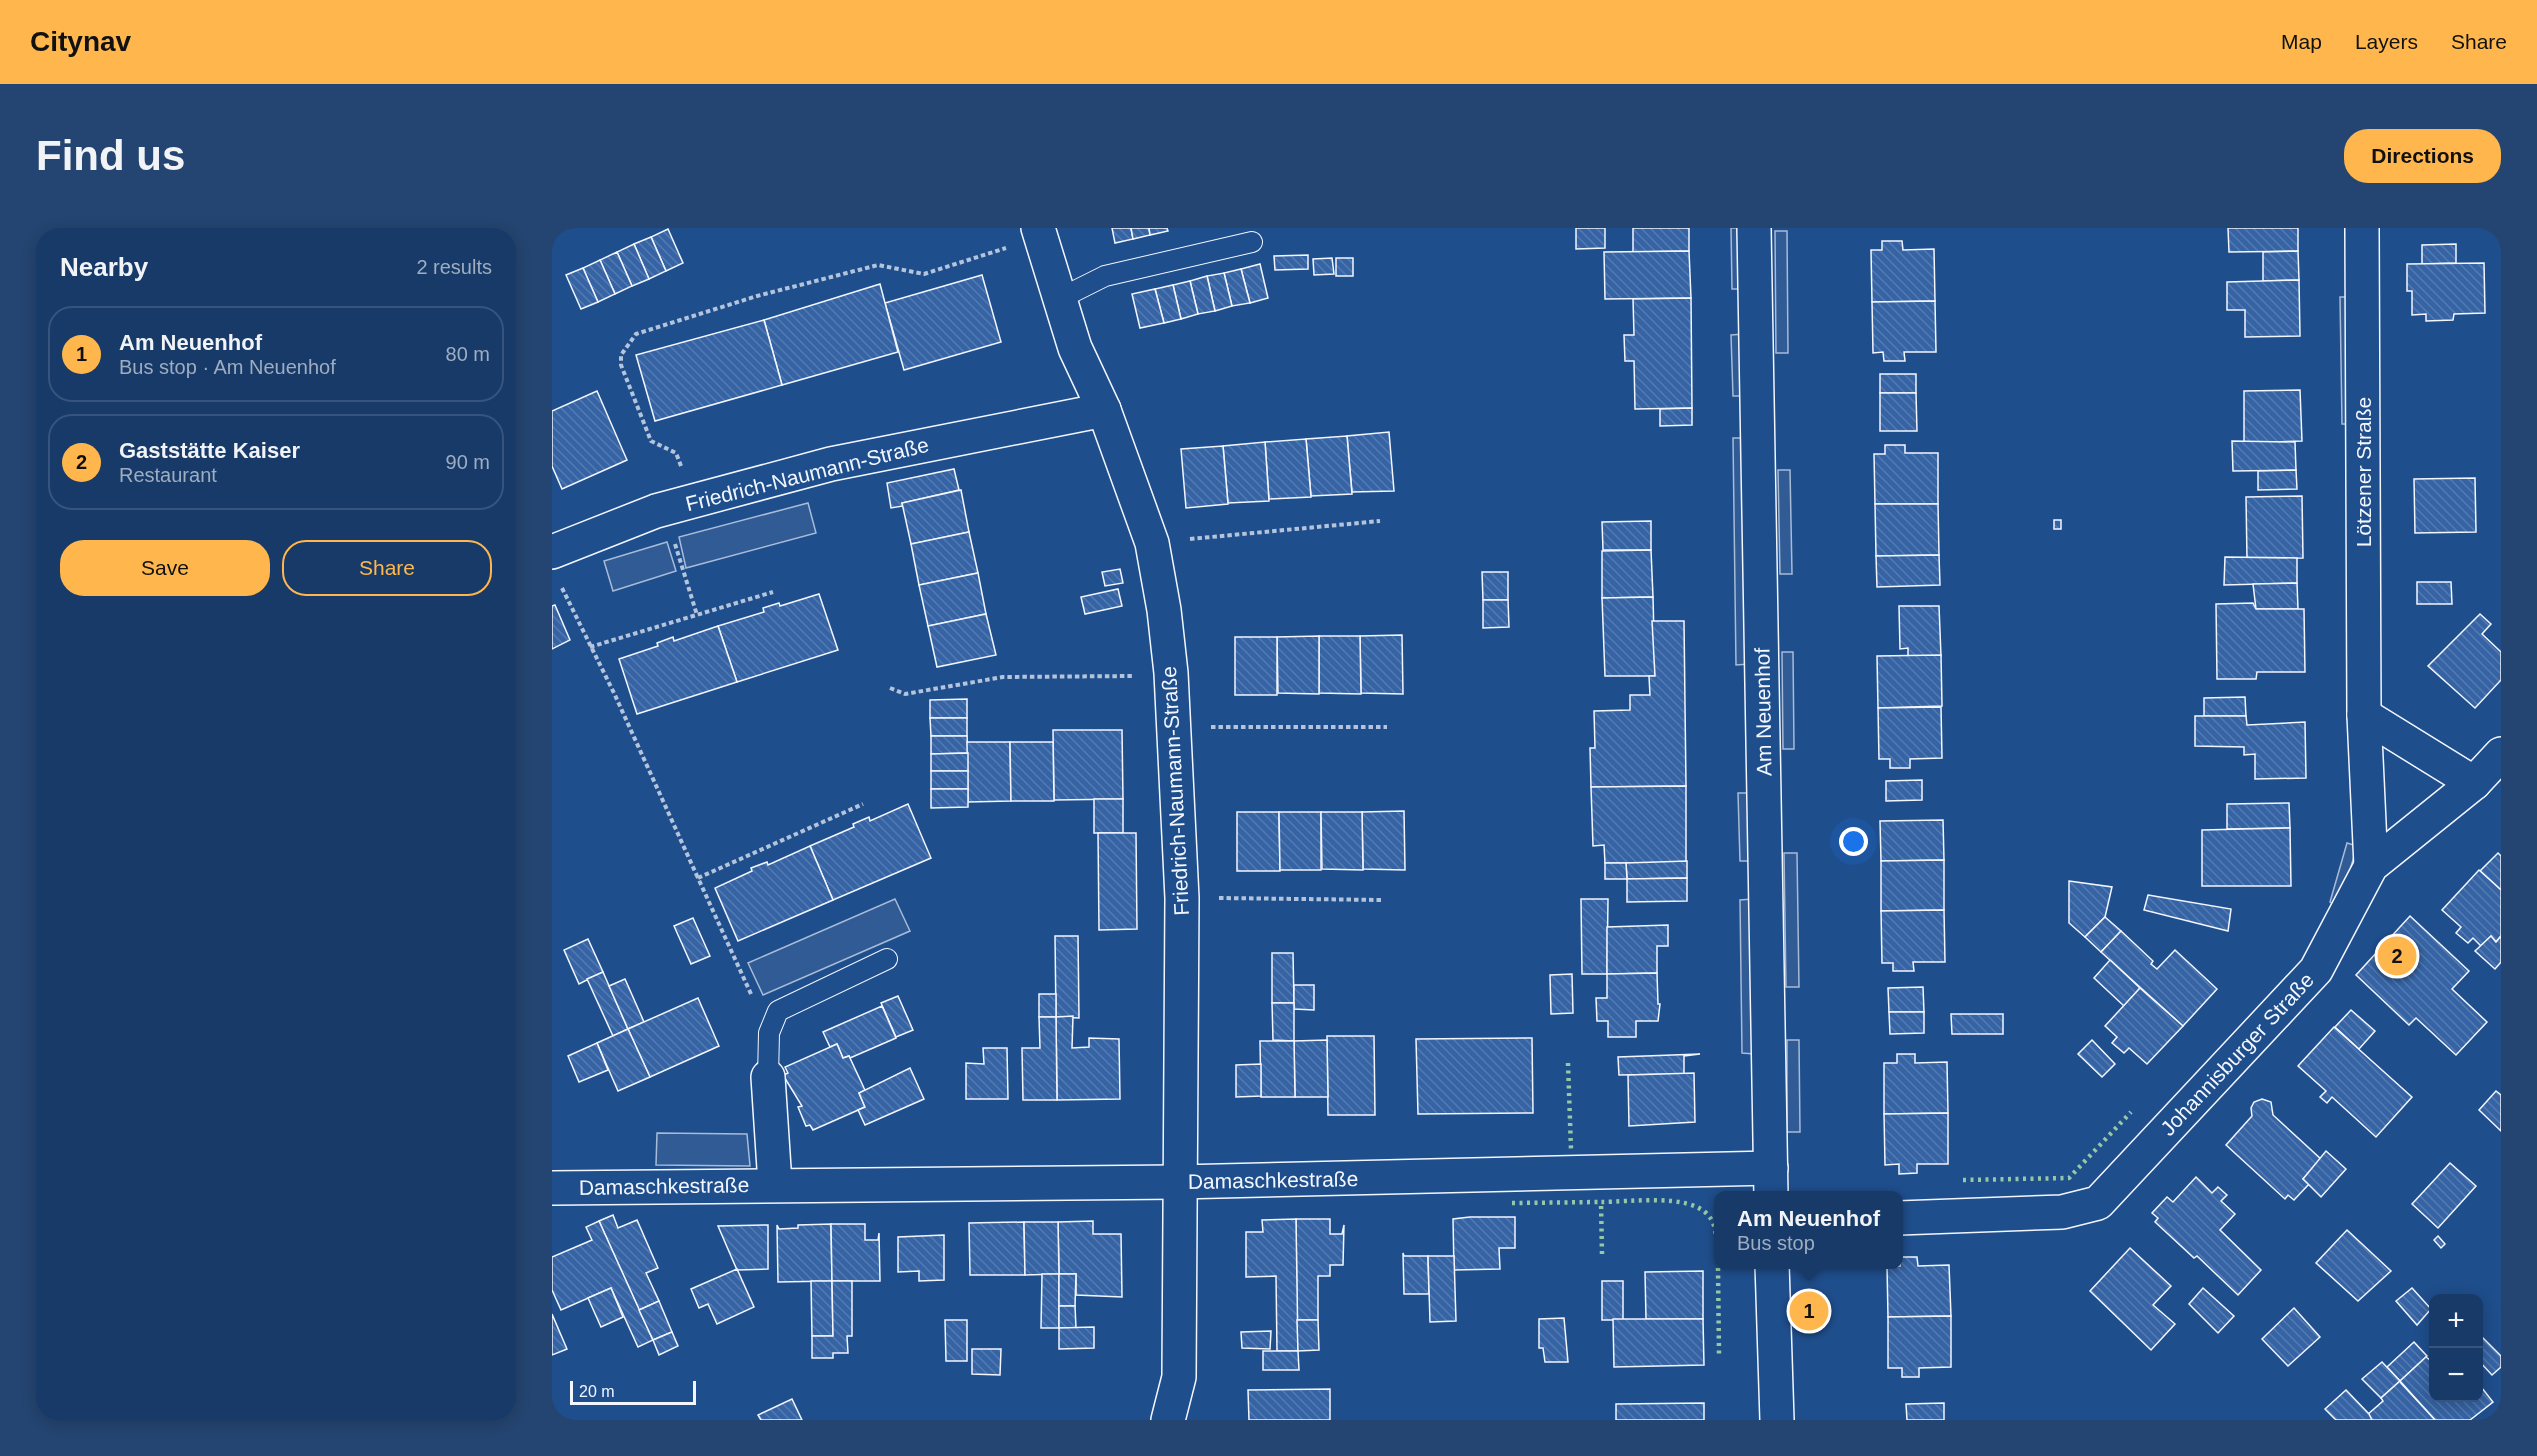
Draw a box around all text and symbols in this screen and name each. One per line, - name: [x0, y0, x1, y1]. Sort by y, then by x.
- text: Citynav: [30, 26, 131, 57]
- text: Map: [2281, 30, 2322, 53]
- text: Layers: [2355, 30, 2418, 53]
- text: Share: [2451, 30, 2507, 53]
- button: Directions: [2344, 129, 2501, 183]
- text: Find us: [36, 132, 185, 179]
- text: Nearby: [60, 252, 148, 282]
- text: 2 results: [416, 256, 492, 278]
- text: Am Neuenhof: [119, 330, 262, 355]
- text: 1: [76, 343, 87, 365]
- text: 80 m: [446, 343, 490, 365]
- text: Bus stop · Am Neuenhof: [119, 356, 336, 378]
- street label: Lötzener Straße: [2352, 397, 2375, 547]
- street label: Friedrich-Naumann-Straße: [683, 433, 931, 515]
- text: Gaststätte Kaiser: [119, 438, 300, 463]
- text: 2: [76, 451, 87, 473]
- text: 90 m: [446, 451, 490, 473]
- text: Restaurant: [119, 464, 217, 486]
- button: Save: [60, 540, 270, 596]
- button: Share: [282, 540, 492, 596]
- street label: Am Neuenhof: [1750, 647, 1776, 776]
- street label: Friedrich-Naumann-Straße: [1157, 666, 1193, 916]
- your location: [1839, 827, 1868, 856]
- pin: 2: [2378, 934, 2416, 978]
- street label: Johannisburger Straße: [2156, 968, 2318, 1140]
- street label: Damaschkestraße: [1188, 1167, 1358, 1193]
- street label: Damaschkestraße: [579, 1173, 749, 1199]
- popup: [1714, 1191, 1903, 1269]
- text: Am Neuenhof: [1737, 1206, 1880, 1231]
- text: Bus stop: [1737, 1232, 1815, 1254]
- pin: 1: [1790, 1288, 1828, 1334]
- map controls: [2429, 1294, 2483, 1402]
- button: +: [2429, 1294, 2483, 1348]
- button: −: [2429, 1348, 2483, 1402]
- scale bar: [570, 1378, 696, 1406]
- text: 20 m: [579, 1383, 615, 1400]

